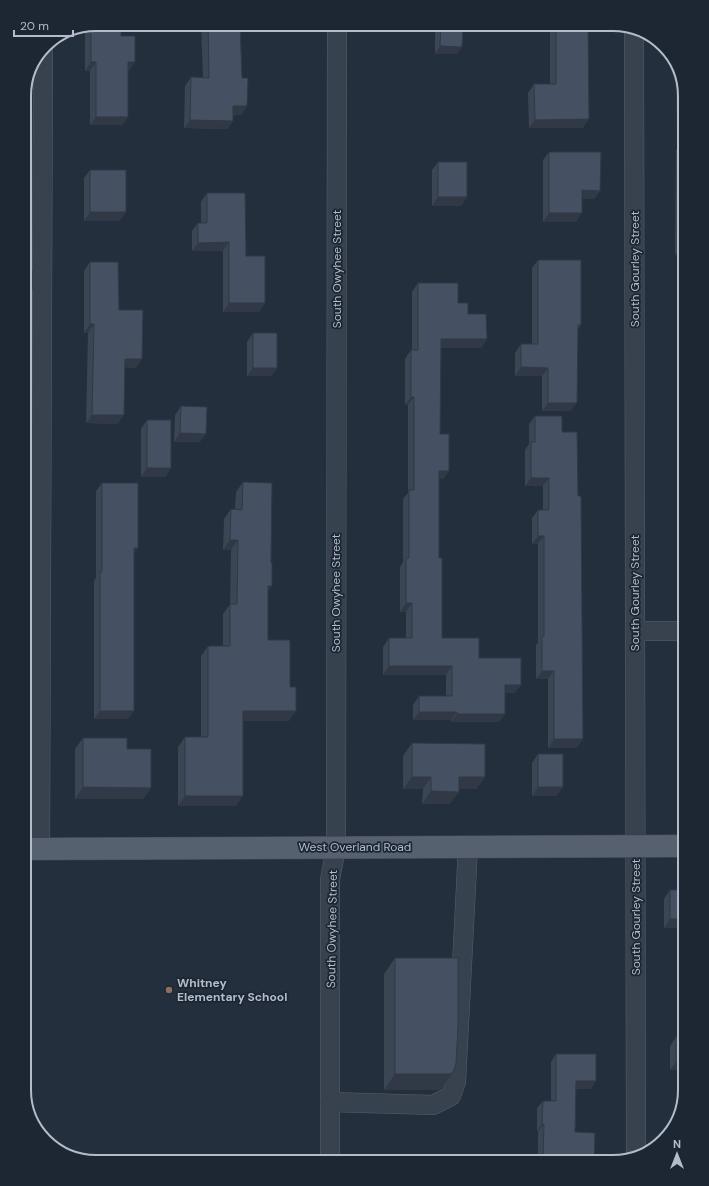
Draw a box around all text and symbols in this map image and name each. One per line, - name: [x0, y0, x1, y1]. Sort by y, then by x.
- scale bar: [14, 12, 73, 38]
- text: 20 m: [20, 18, 49, 34]
- street label: South Owyhee Street: [329, 209, 345, 328]
- street label: South Gourley Street: [627, 211, 643, 327]
- street label: South Owyhee Street: [328, 533, 344, 652]
- street label: South Gourley Street: [627, 535, 643, 651]
- street label: West Overland Road: [299, 839, 411, 855]
- street label: South Gourley Street: [628, 859, 644, 975]
- street label: South Owyhee Street: [323, 869, 341, 988]
- place label: Whitney Elementary School: [177, 975, 287, 1005]
- marker: Whitney Elementary School: [164, 985, 174, 995]
- north arrow: [657, 1134, 697, 1174]
- text: N: [673, 1137, 681, 1151]

